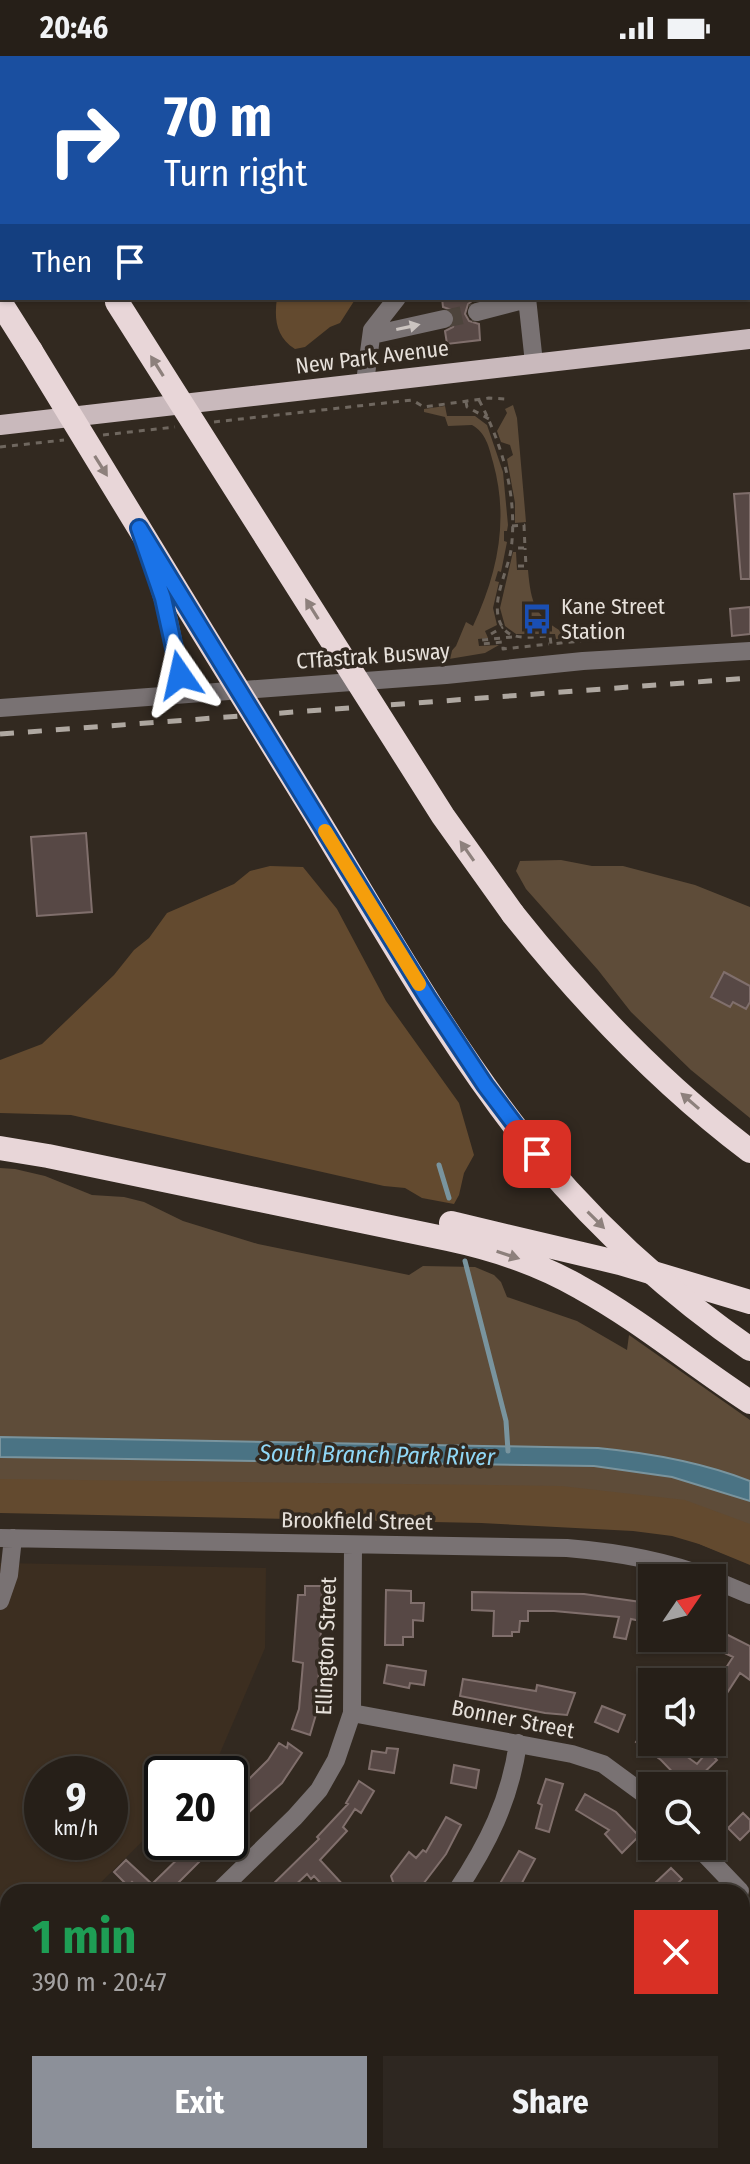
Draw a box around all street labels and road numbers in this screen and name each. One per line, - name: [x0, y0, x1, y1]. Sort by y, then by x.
- street label: New Park Avenue: [294, 334, 450, 380]
- street label: CTfastrak Busway: [295, 637, 451, 675]
- street label: Brookfield Street: [281, 1506, 434, 1536]
- street label: Ellington Street: [310, 1575, 342, 1716]
- street label: Bonner Street: [449, 1694, 578, 1744]

